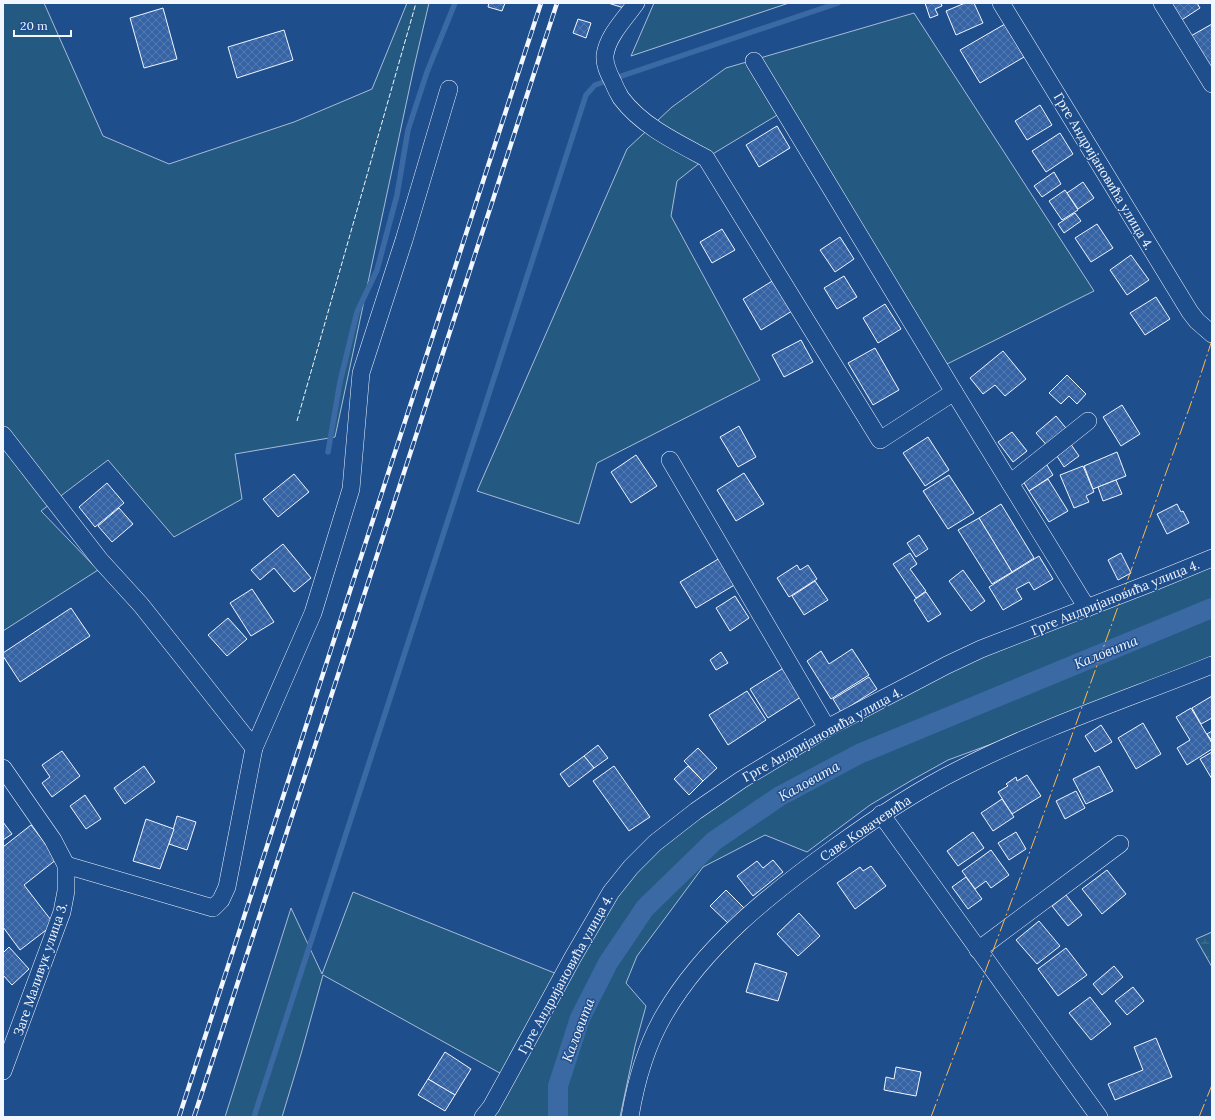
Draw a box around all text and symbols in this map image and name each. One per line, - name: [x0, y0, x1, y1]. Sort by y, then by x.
- scale bar: [14, 12, 71, 38]
- text: 20 m: [20, 18, 48, 33]
- street label: Грге Андријановића улица 4.: [1050, 90, 1157, 253]
- street label: Грге Андријановића улица 4.: [1028, 556, 1202, 639]
- water label: Каловита: [1072, 631, 1141, 673]
- street label: Грге Андријановића улица 4.: [739, 683, 905, 786]
- water label: Каловита: [775, 757, 843, 805]
- street label: Саве Ковачевића: [816, 791, 914, 865]
- street label: Грге Андријановића улица 4.: [514, 891, 617, 1057]
- street label: Заге Маливук улица 3.: [10, 900, 71, 1038]
- water label: Каловита: [558, 995, 599, 1065]

